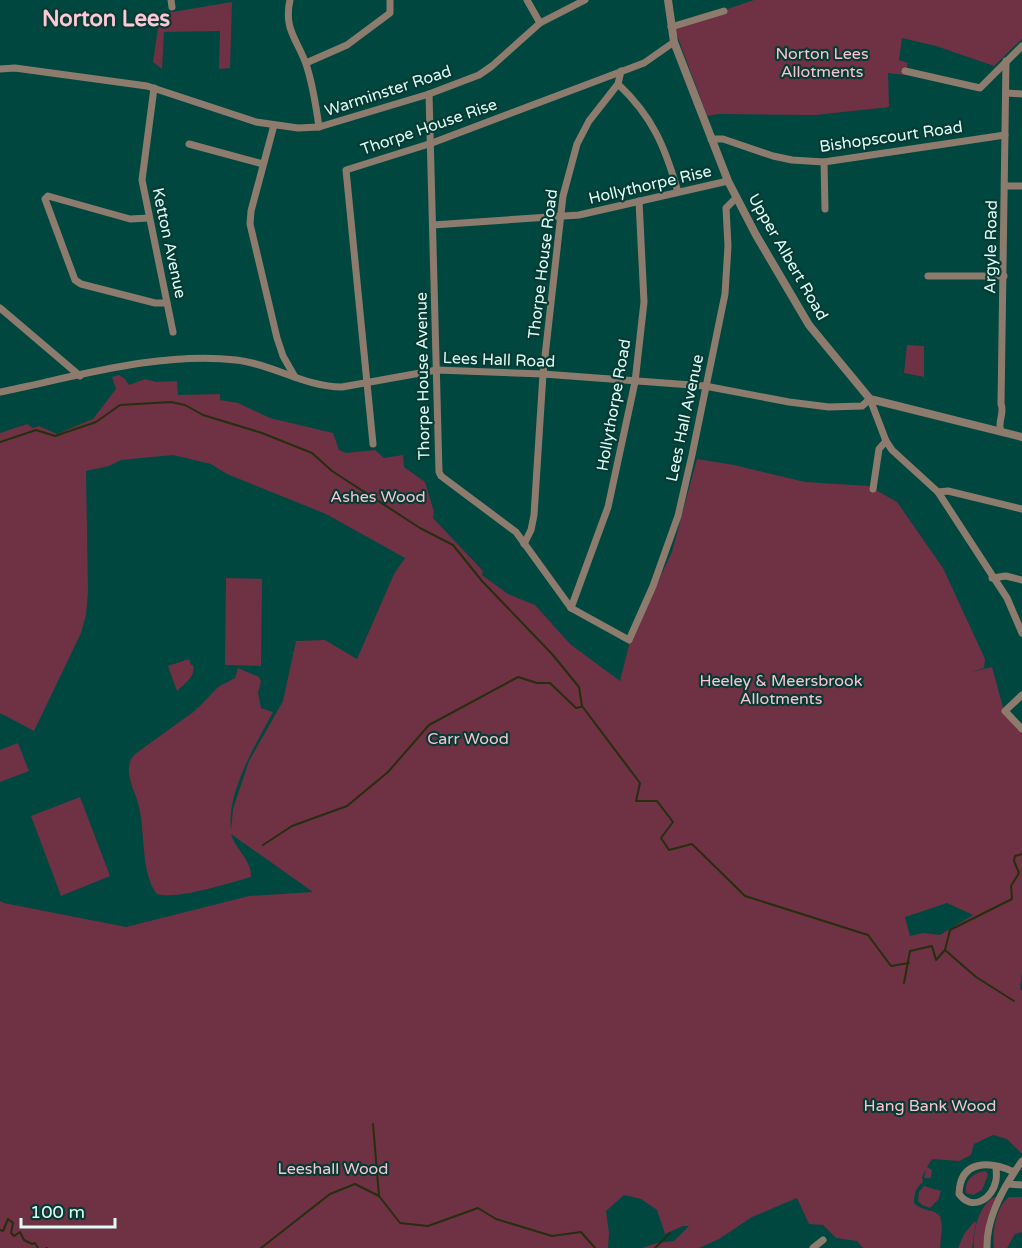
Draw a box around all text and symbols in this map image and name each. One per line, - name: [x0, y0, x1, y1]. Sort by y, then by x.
- district label: Norton Lees: [42, 6, 170, 32]
- park label: Norton Lees Allotments: [775, 44, 869, 82]
- street label: Warminster Road: [322, 61, 454, 121]
- street label: Thorpe House Rise: [358, 94, 500, 160]
- street label: Bishopscourt Road: [818, 117, 964, 157]
- street label: Hollythorpe Rise: [587, 161, 713, 209]
- street label: Ketton Avenue: [147, 186, 191, 300]
- street label: Thorpe House Road: [524, 188, 562, 340]
- street label: Upper Albert Road: [744, 190, 832, 324]
- street label: Argyle Road: [980, 200, 1002, 294]
- street label: Thorpe House Avenue: [412, 292, 434, 460]
- street label: Hollythorpe Road: [593, 337, 635, 473]
- street label: Lees Hall Road: [442, 348, 556, 372]
- street label: Lees Hall Avenue: [662, 353, 708, 483]
- park label: Ashes Wood: [330, 487, 426, 507]
- park label: Heeley & Meersbrook Allotments: [700, 671, 863, 709]
- park label: Carr Wood: [427, 729, 509, 749]
- park label: Hang Bank Wood: [864, 1096, 996, 1116]
- park label: Leeshall Wood: [278, 1159, 388, 1179]
- scale bar: [21, 1191, 116, 1229]
- text: 100 m: [30, 1201, 85, 1223]

